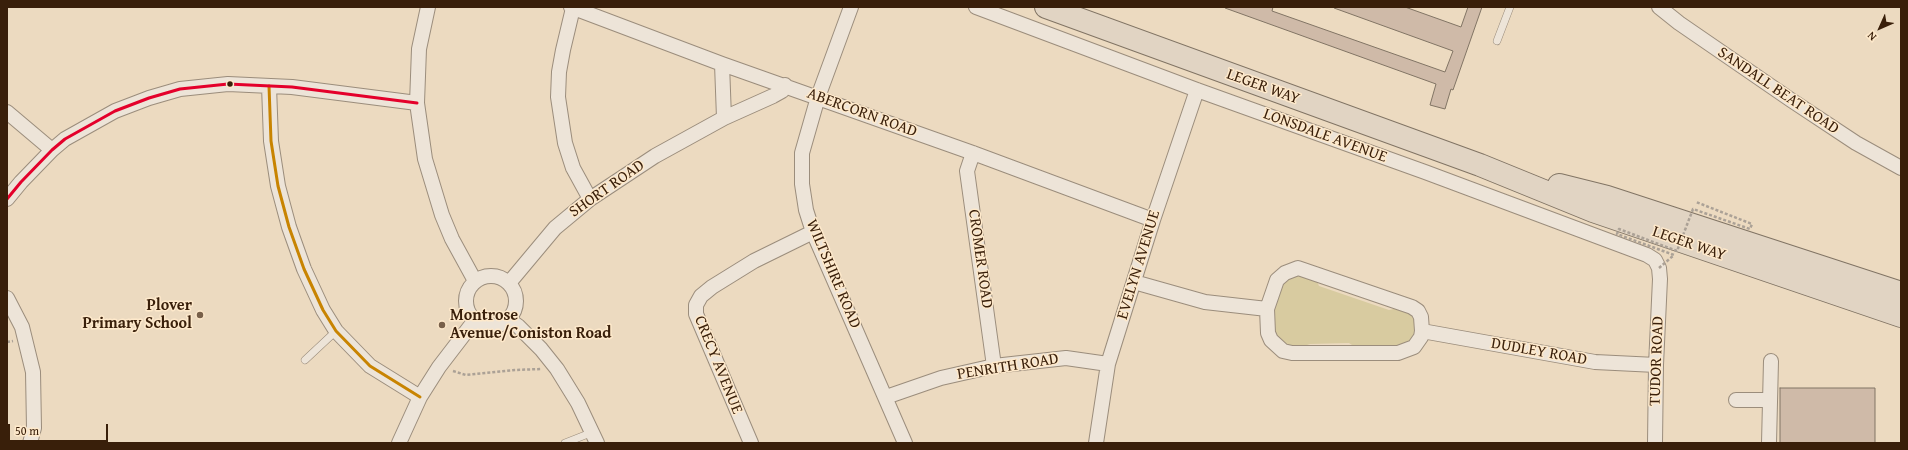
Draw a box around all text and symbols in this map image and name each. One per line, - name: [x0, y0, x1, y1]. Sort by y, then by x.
- north arrow: [1860, 8, 1900, 48]
- text: N: [1863, 28, 1880, 45]
- street label: SANDALL BEAT ROAD: [1714, 43, 1842, 139]
- street label: LEGER WAY: [1224, 65, 1302, 109]
- unlabelled marker: [225, 79, 235, 89]
- street label: ABERCORN ROAD: [804, 84, 920, 142]
- street label: LONSDALE AVENUE: [1261, 105, 1389, 167]
- street label: SHORT ROAD: [566, 156, 648, 222]
- street label: CROMER ROAD: [964, 208, 996, 310]
- street label: EVELYN AVENUE: [1113, 208, 1165, 322]
- street label: WILTSHIRE ROAD: [801, 217, 865, 331]
- street label: LEGER WAY: [1650, 222, 1728, 266]
- place label: Plover Primary School: [82, 296, 192, 334]
- place label: Montrose Avenue/Coniston Road: [450, 306, 611, 344]
- marker: Plover Primary School: [195, 310, 205, 320]
- street label: CRECY AVENUE: [690, 313, 746, 417]
- street label: TUDOR ROAD: [1646, 316, 1668, 406]
- marker: Montrose Avenue/Coniston Road: [437, 320, 447, 330]
- street label: DUDLEY ROAD: [1490, 334, 1588, 370]
- street label: PENRITH ROAD: [956, 350, 1060, 384]
- scale bar: [10, 416, 110, 442]
- text: 50 m: [15, 422, 39, 439]

